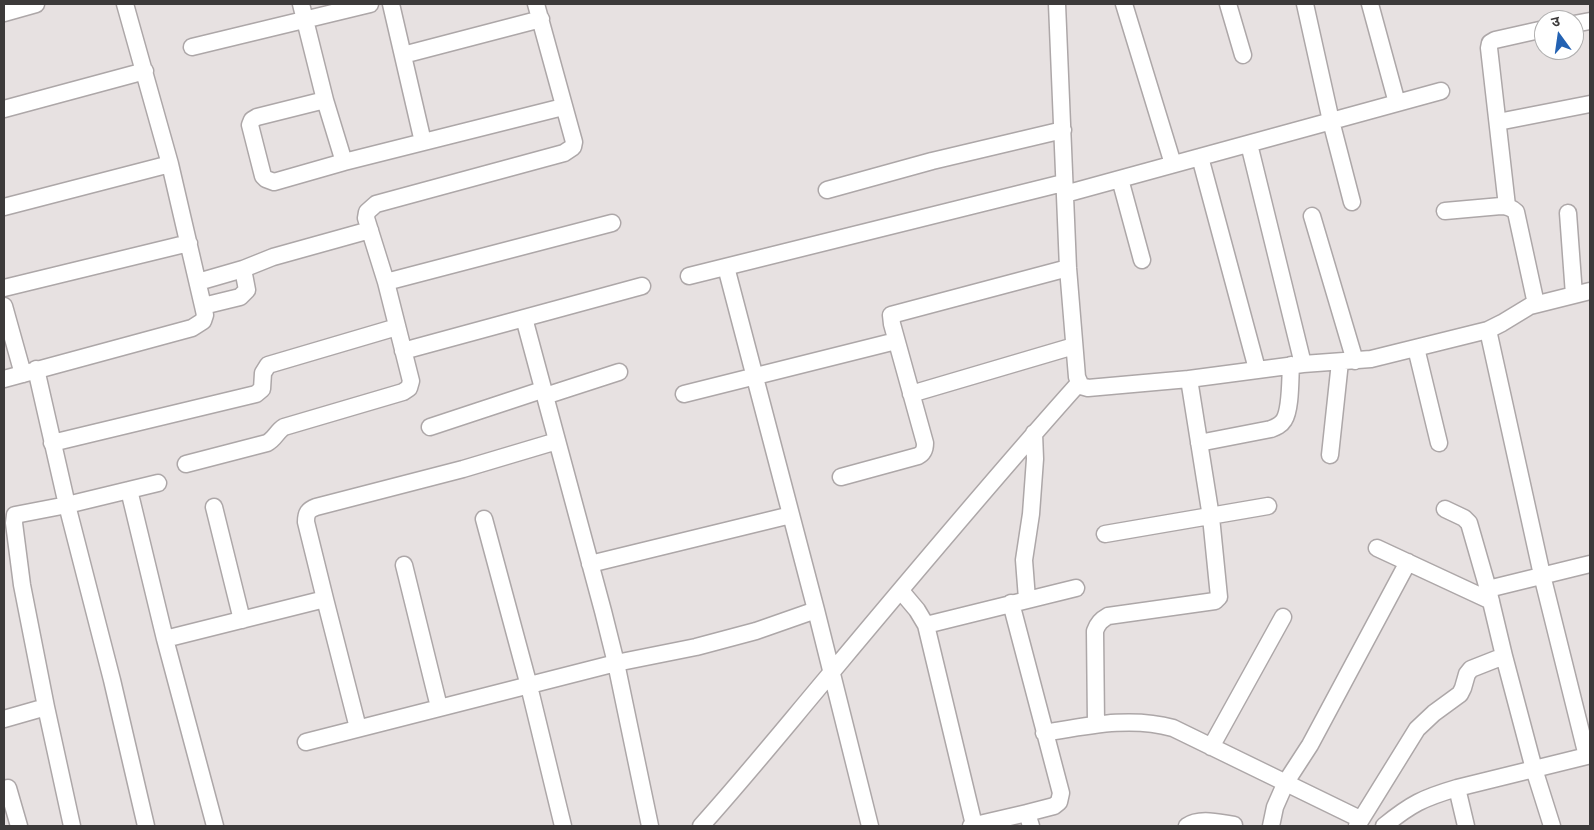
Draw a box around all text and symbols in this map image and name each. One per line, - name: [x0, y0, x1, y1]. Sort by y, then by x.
- north arrow: [1534, 10, 1584, 60]
- text: उ: [1550, 13, 1562, 30]

